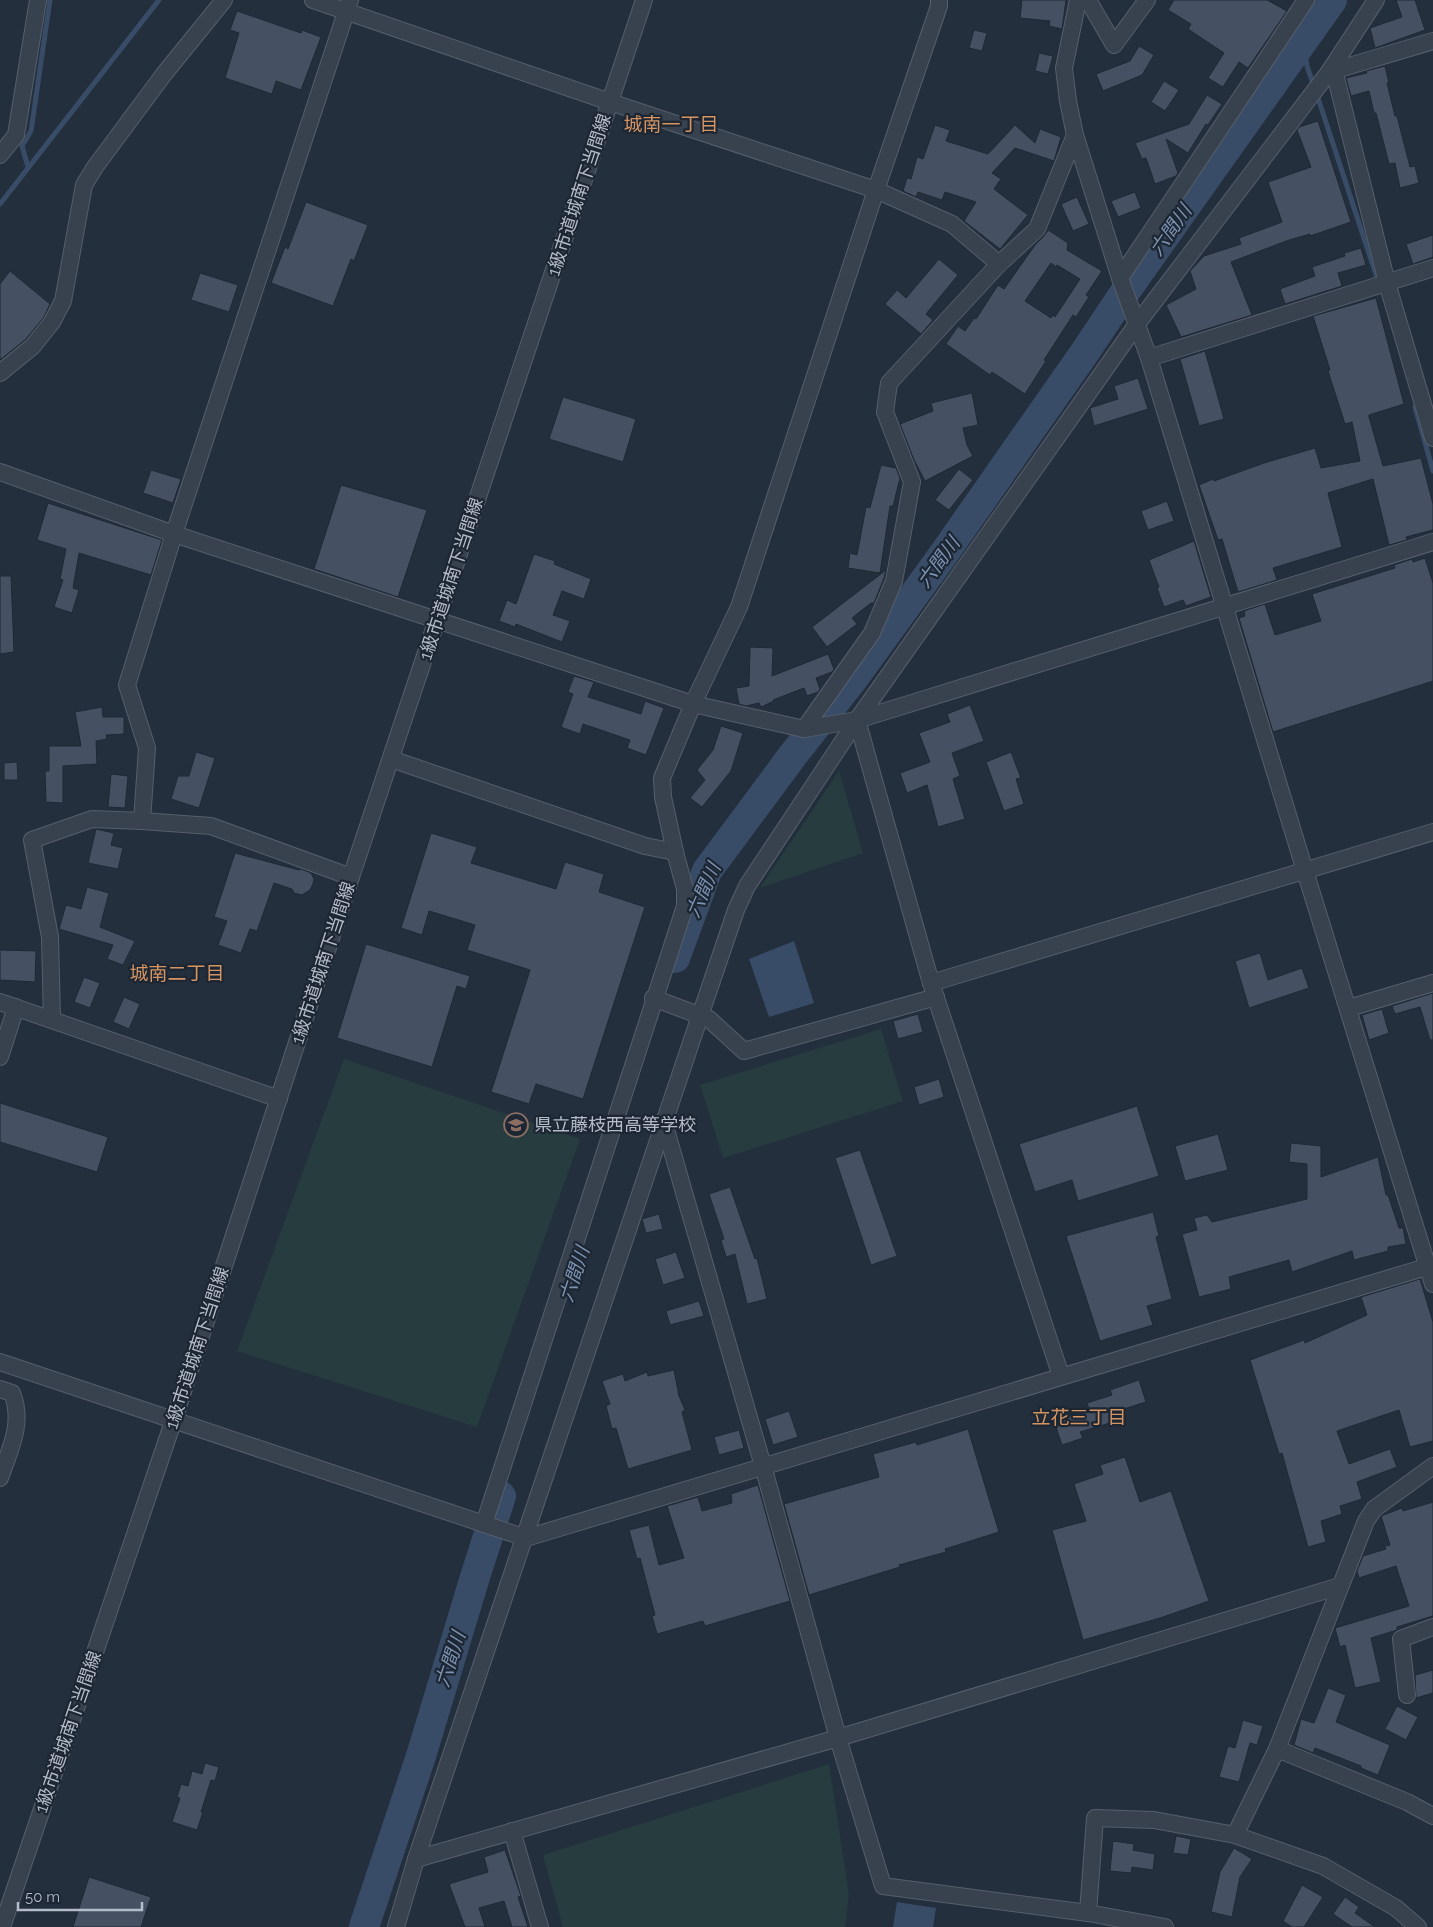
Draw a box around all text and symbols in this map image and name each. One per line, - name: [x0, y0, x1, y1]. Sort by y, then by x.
- street label: 1級市道城南下当間線: [542, 111, 615, 279]
- district label: 城南一丁目: [623, 113, 719, 135]
- water label: 六間川: [1145, 199, 1197, 260]
- street label: 1級市道城南下当間線: [414, 495, 487, 663]
- water label: 六間川: [912, 531, 965, 592]
- water label: 六間川: [681, 858, 725, 921]
- street label: 1級市道城南下当間線: [286, 879, 359, 1047]
- district label: 城南二丁目: [129, 962, 225, 984]
- school or university icon: 県立藤枝西高等学校: [503, 1112, 529, 1138]
- place label: 県立藤枝西高等学校: [534, 1114, 696, 1135]
- water label: 六間川: [555, 1242, 594, 1305]
- street label: 1級市道城南下当間線: [160, 1264, 233, 1432]
- district label: 立花三丁目: [1031, 1406, 1127, 1428]
- water label: 六間川: [431, 1627, 470, 1690]
- street label: 1級市道城南下当間線: [30, 1648, 105, 1815]
- scale bar: [18, 1880, 141, 1912]
- text: 50 m: [25, 1888, 60, 1906]

